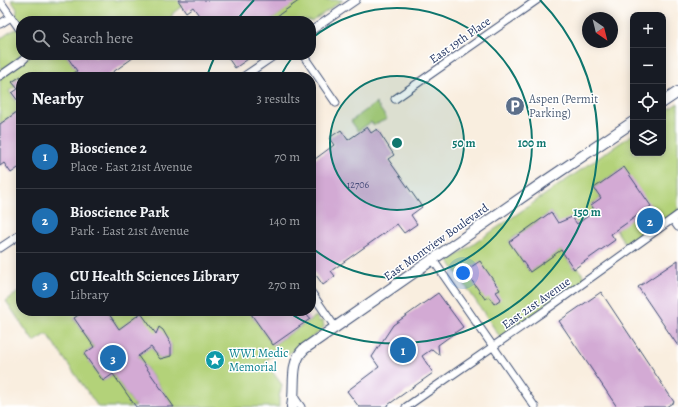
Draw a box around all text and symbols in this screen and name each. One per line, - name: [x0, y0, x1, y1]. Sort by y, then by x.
- north arrow: [582, 12, 618, 48]
- map controls: [630, 12, 666, 156]
- button: +: [630, 12, 666, 48]
- street label: East 19th Place: [426, 13, 494, 67]
- search box: [16, 16, 316, 60]
- icon: search: [30, 27, 52, 49]
- text: Search here: [62, 28, 133, 48]
- button: −: [630, 48, 666, 84]
- button: locate: [630, 84, 666, 120]
- text: Nearby: [32, 87, 83, 110]
- text: 3 results: [256, 90, 300, 107]
- place label: Aspen (Permit Parking): [528, 91, 598, 121]
- parking icon: Aspen (Permit Parking): [504, 95, 526, 117]
- button: layers: [630, 120, 666, 156]
- text: 50 m: [452, 135, 476, 151]
- text: 100 m: [518, 135, 546, 151]
- centre of rings: [390, 136, 404, 150]
- text: Bioscience 2: [70, 138, 147, 158]
- text: 1: [43, 148, 47, 165]
- text: 70 m: [274, 148, 300, 165]
- text: Place · East 21st Avenue: [70, 158, 192, 175]
- house number: 12706: [347, 178, 370, 191]
- street label: East Montview Boulevard: [380, 199, 492, 284]
- text: Bioscience Park: [70, 202, 169, 222]
- text: 150 m: [573, 204, 601, 220]
- pin: 2: [637, 206, 663, 236]
- text: 2: [42, 212, 48, 229]
- text: 140 m: [269, 212, 300, 229]
- text: Park · East 21st Avenue: [70, 222, 189, 239]
- your location: [453, 263, 473, 283]
- text: CU Health Sciences Library: [70, 266, 239, 286]
- street label: East 21st Avenue: [499, 273, 573, 333]
- text: 3: [42, 276, 48, 293]
- text: 270 m: [268, 276, 300, 293]
- text: Library: [70, 286, 109, 303]
- pin: 1: [390, 335, 416, 365]
- pin: 3: [100, 343, 126, 373]
- place label: WWI Medic Memorial: [228, 345, 288, 375]
- place icon: WWI Medic Memorial: [204, 349, 226, 371]

